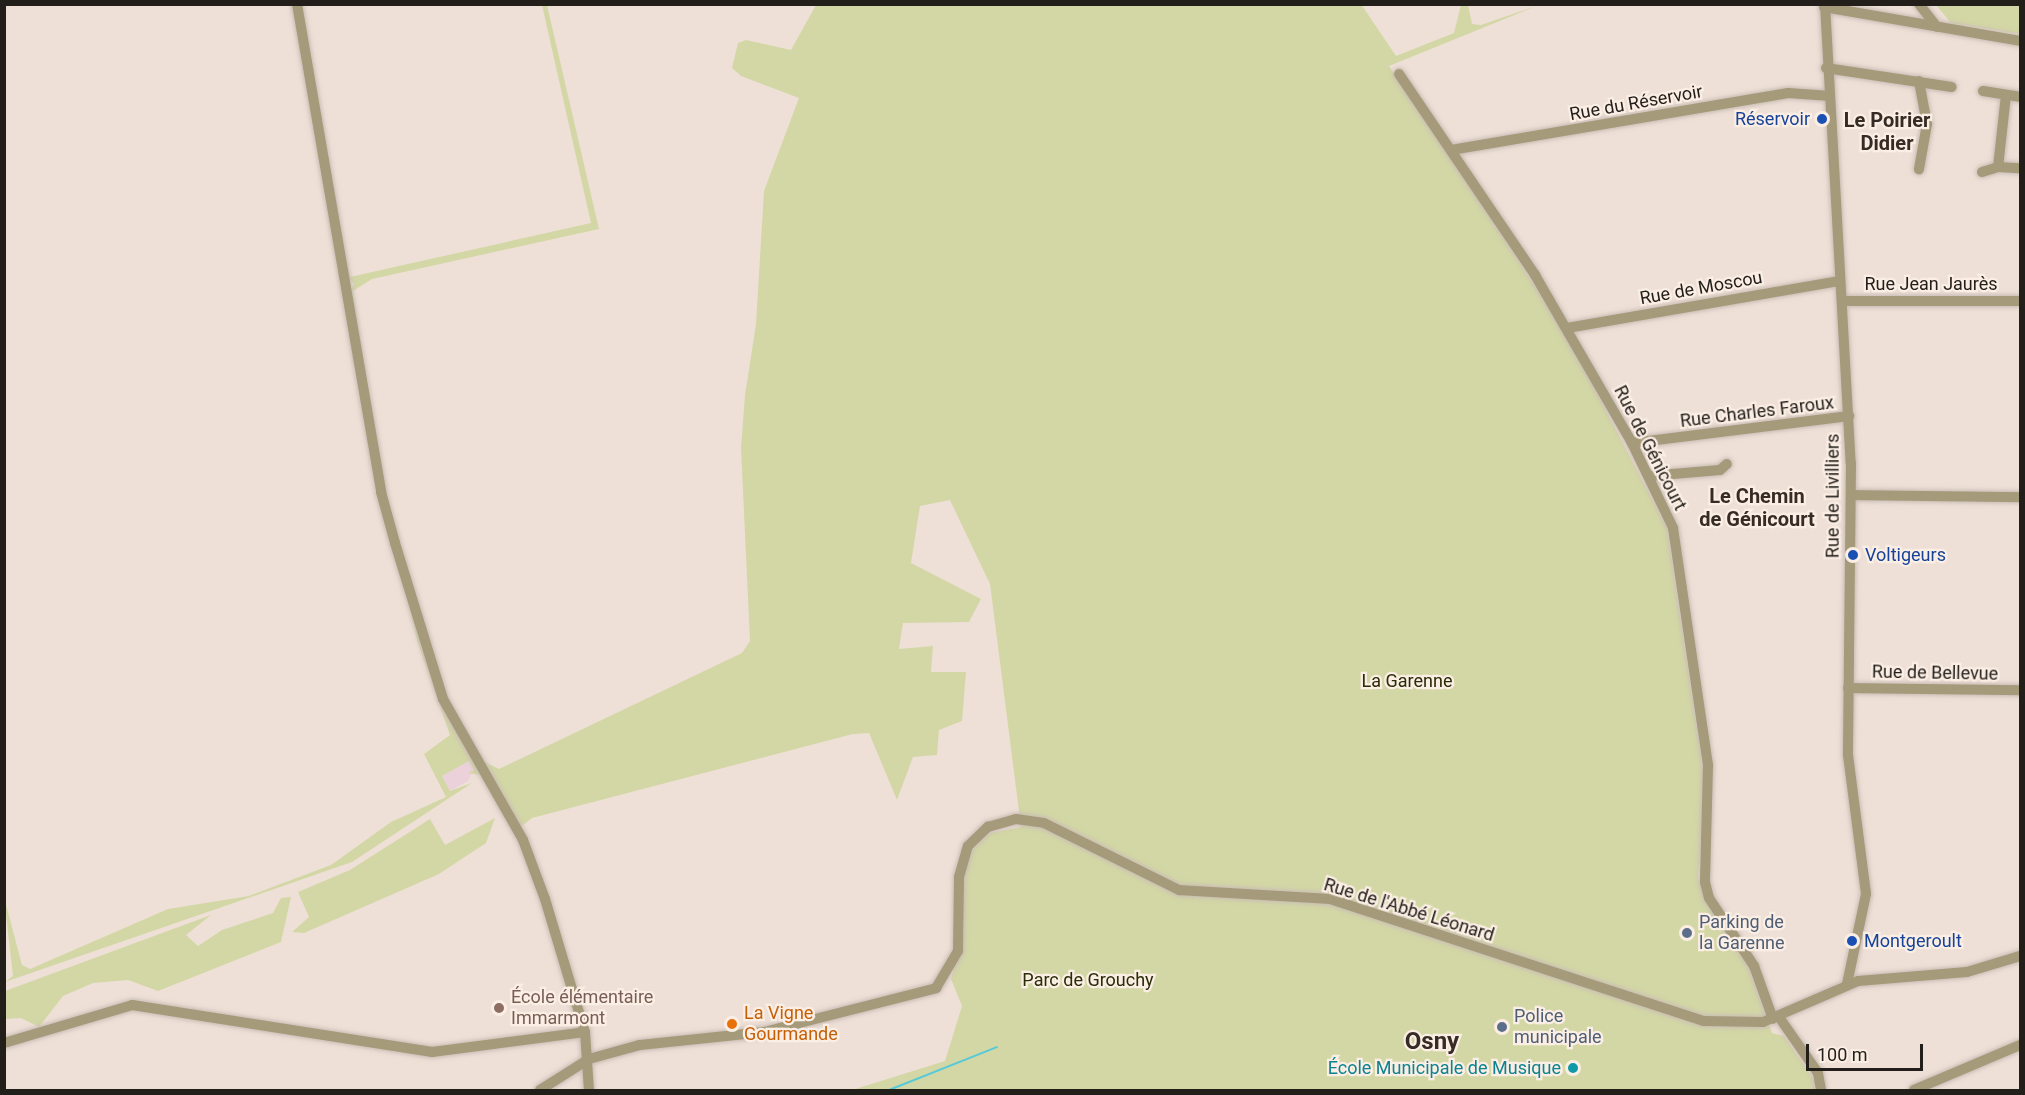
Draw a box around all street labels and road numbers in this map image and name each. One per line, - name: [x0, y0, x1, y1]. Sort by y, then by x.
- street label: Rue du Réservoir: [1568, 81, 1704, 125]
- street label: Rue de Moscou: [1638, 267, 1764, 309]
- street label: Rue Jean Jaurès: [1864, 273, 1998, 295]
- street label: Rue de Génicourt: [1609, 382, 1691, 514]
- street label: Rue Charles Faroux: [1679, 392, 1835, 432]
- street label: Rue de Livilliers: [1822, 434, 1844, 558]
- street label: Rue de Bellevue: [1872, 661, 1998, 685]
- street label: Rue de l'Abbé Léonard: [1321, 874, 1497, 946]

